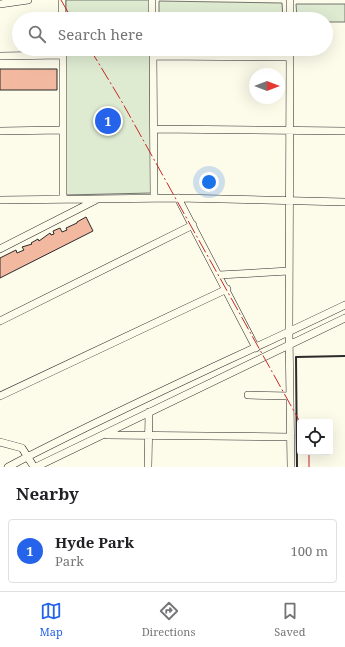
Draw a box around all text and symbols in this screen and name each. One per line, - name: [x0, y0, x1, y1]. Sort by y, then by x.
- search box: [12, 12, 333, 56]
- icon: search: [26, 23, 48, 45]
- text: Search here: [58, 24, 143, 44]
- north arrow: [249, 68, 285, 104]
- pin: 1: [95, 106, 121, 136]
- your location: [199, 172, 219, 192]
- map controls: [297, 419, 333, 455]
- button: locate: [297, 419, 333, 455]
- text: Nearby: [16, 482, 79, 505]
- text: Hyde Park: [55, 532, 134, 552]
- text: 1: [26, 542, 34, 560]
- text: 100 m: [291, 542, 328, 560]
- text: Park: [55, 552, 84, 570]
- tab: Map: [39, 600, 63, 639]
- tab: Directions: [142, 600, 195, 639]
- tab: Saved: [274, 600, 306, 639]

